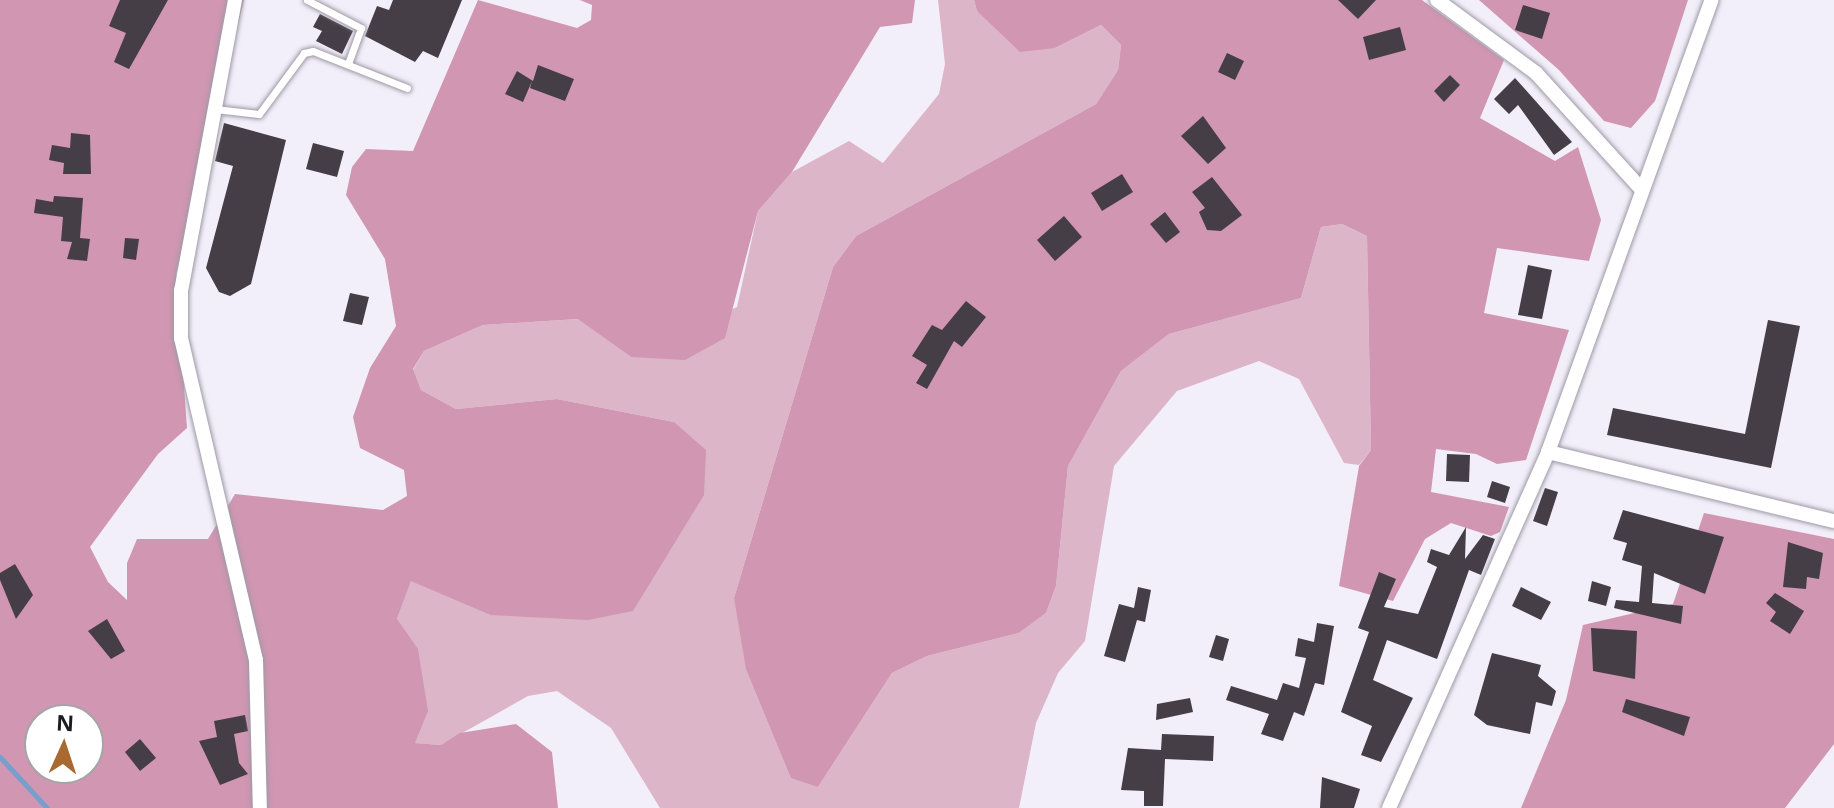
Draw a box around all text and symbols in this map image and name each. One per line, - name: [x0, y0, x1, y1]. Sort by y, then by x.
- north arrow: [24, 704, 104, 784]
- text: N: [55, 707, 75, 737]

